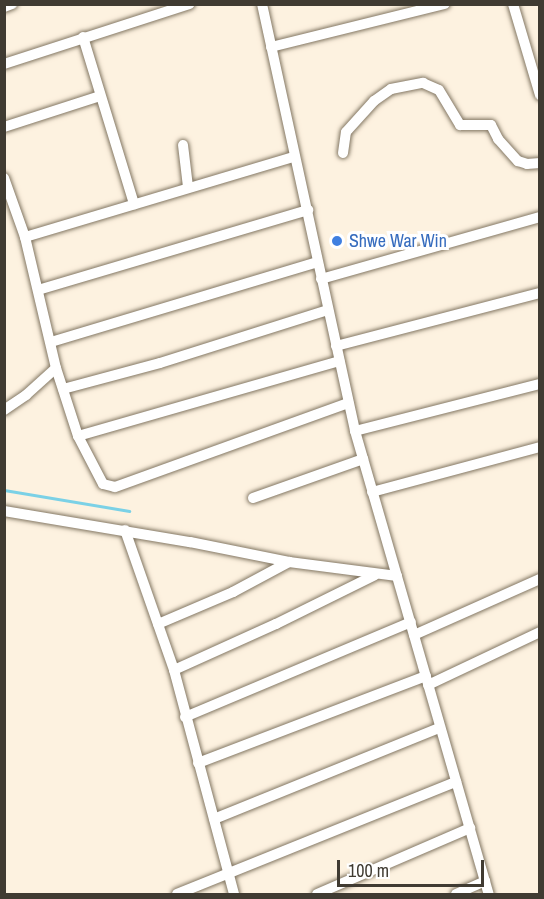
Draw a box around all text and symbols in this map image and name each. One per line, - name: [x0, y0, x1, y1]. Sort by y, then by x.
- place label: Shwe War Win: [349, 230, 447, 252]
- marker: Shwe War Win: [330, 234, 344, 248]
- scale bar: [340, 848, 487, 886]
- text: 100 m: [348, 858, 389, 883]

